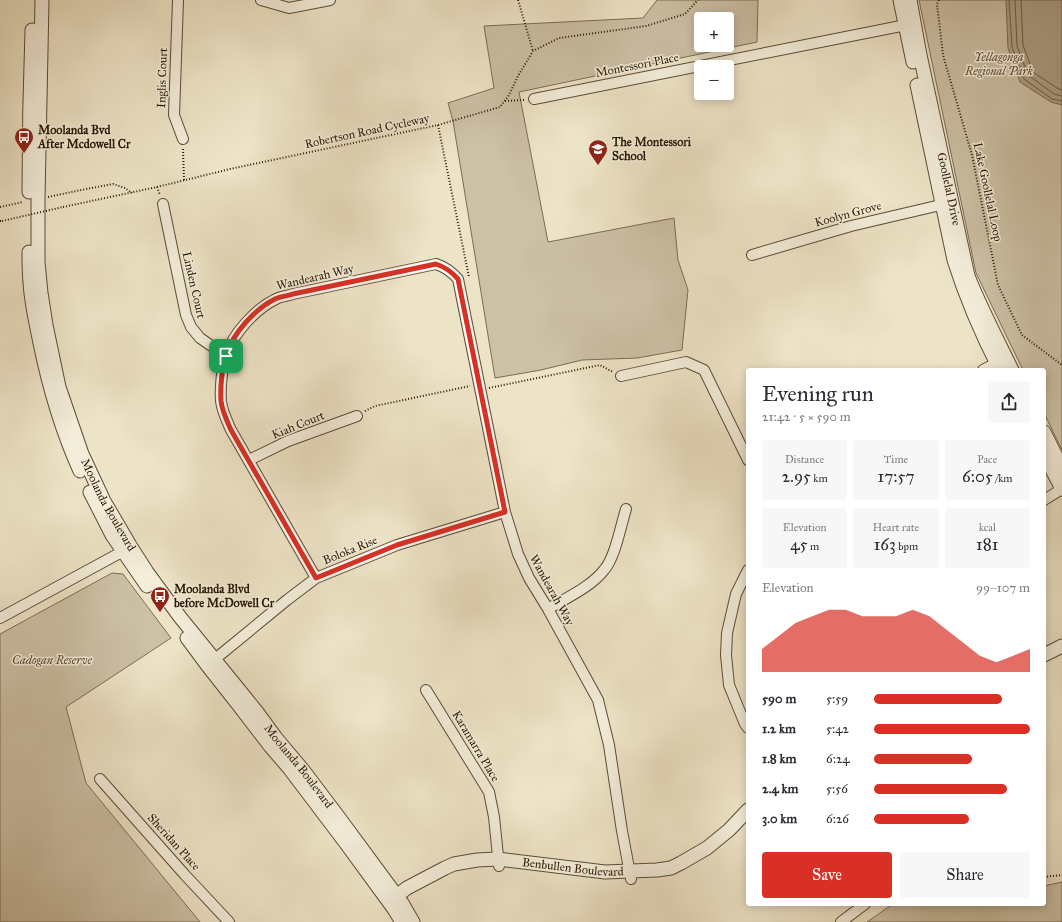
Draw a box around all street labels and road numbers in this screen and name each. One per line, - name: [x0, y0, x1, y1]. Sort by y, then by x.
- street label: Inglis Court: [154, 47, 171, 108]
- street label: Montessori Place: [594, 50, 680, 80]
- street label: Robertson Road Cycleway: [303, 111, 431, 151]
- street label: Lake Goollelal Loop: [971, 141, 1005, 243]
- street label: Goollelal Drive: [934, 151, 964, 227]
- street label: Koolyn Grove: [813, 198, 883, 230]
- street label: Linden Court: [180, 250, 209, 321]
- street label: Wandearah Way: [275, 261, 355, 293]
- street label: Kiah Court: [270, 408, 327, 442]
- street label: Moolanda Boulevard: [78, 456, 139, 554]
- street label: Boloka Rise: [321, 533, 379, 567]
- street label: Wandearah Way: [527, 552, 577, 628]
- street label: Karamarra Place: [449, 708, 503, 784]
- street label: Moolanda Boulevard: [261, 721, 336, 811]
- street label: Sheridan Place: [145, 811, 203, 873]
- street label: Benbullen Boulevard: [521, 855, 624, 879]

